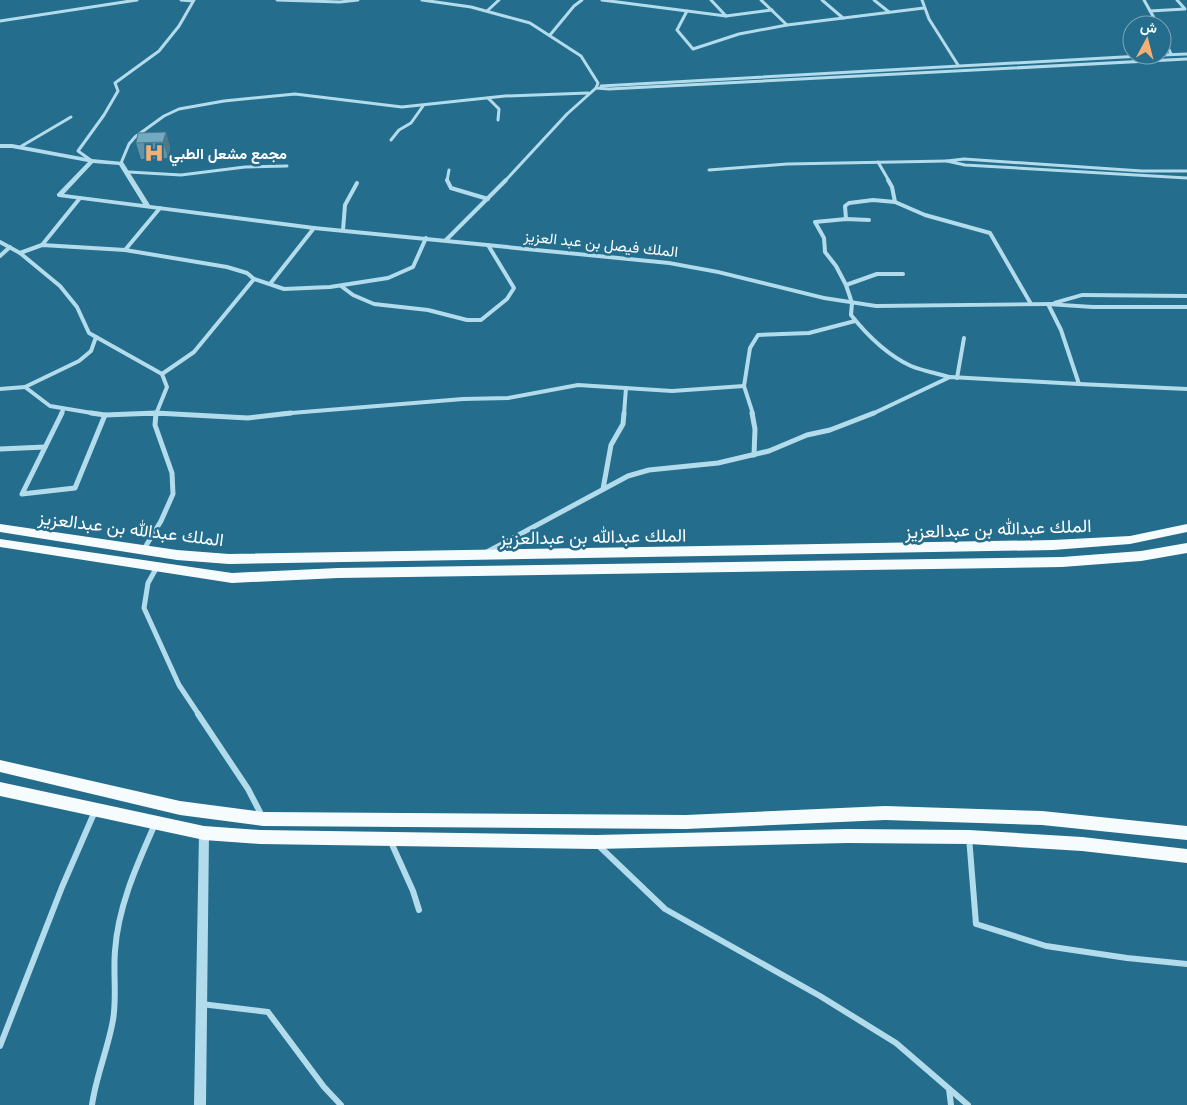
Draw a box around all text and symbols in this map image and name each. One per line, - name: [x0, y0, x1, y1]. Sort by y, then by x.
- north arrow: [1122, 15, 1172, 65]
- text: ش: [1139, 17, 1158, 37]
- hospital icon: مجمع مشعل الطبي: [143, 142, 165, 164]
- place label: مجمع مشعل الطبي: [169, 144, 287, 167]
- street label: الملك فيصل بن عبد العزيز: [522, 226, 679, 262]
- street label: الملك عبدالله بن عبدالعزيز: [36, 506, 225, 551]
- street label: الملك عبدالله بن عبدالعزيز: [903, 514, 1092, 543]
- street label: الملك عبدالله بن عبدالعزيز: [498, 523, 687, 550]

